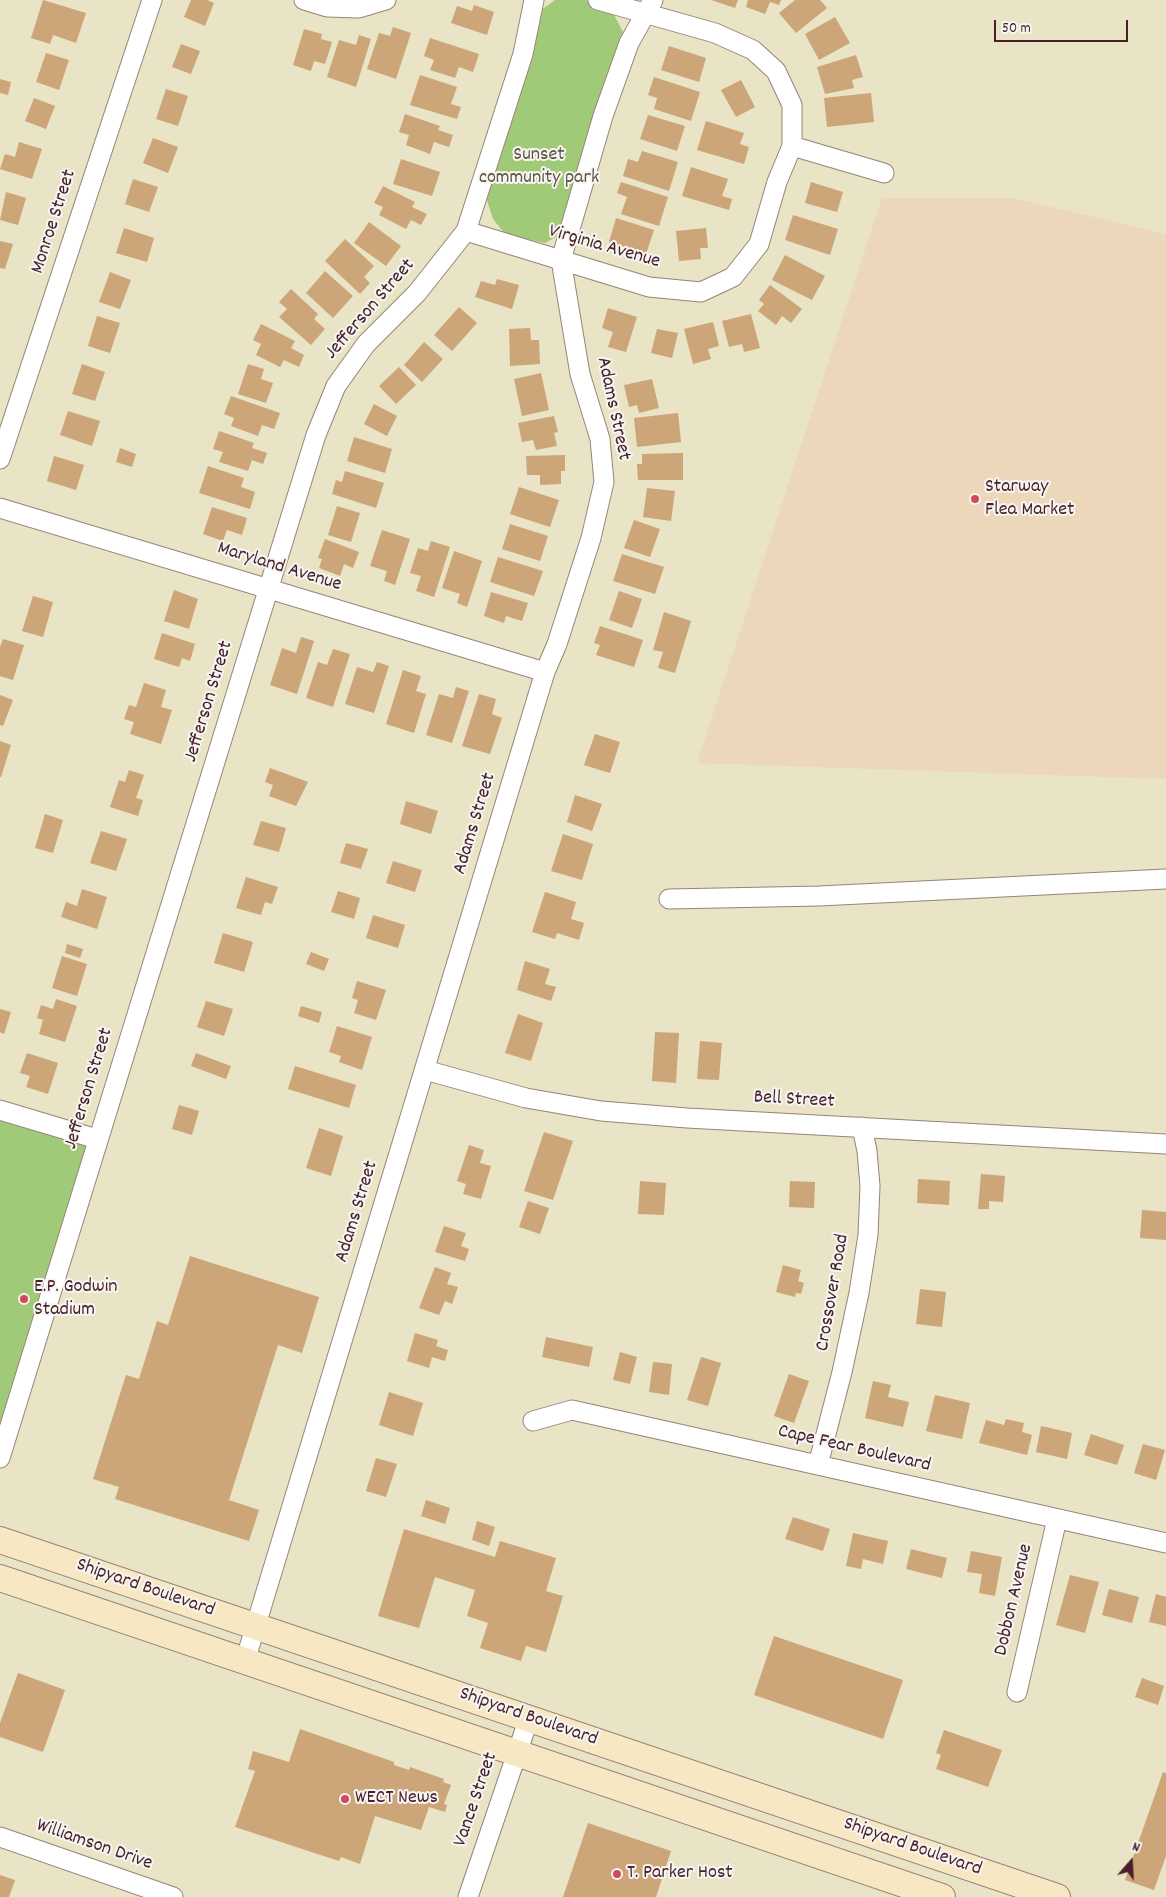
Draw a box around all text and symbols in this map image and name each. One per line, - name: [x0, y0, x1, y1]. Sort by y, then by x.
- scale bar: [996, 10, 1130, 42]
- text: 50 m: [1002, 18, 1031, 40]
- park label: Sunset community park: [479, 144, 599, 191]
- street label: Monroe Street: [27, 167, 83, 277]
- street label: Virginia Avenue: [546, 221, 662, 275]
- street label: Jefferson Street: [321, 255, 421, 365]
- street label: Adams Street: [589, 355, 635, 463]
- place label: Starway Flea Market: [985, 476, 1074, 523]
- marker: Starway Flea Market: [969, 493, 981, 505]
- street label: Maryland Avenue: [214, 538, 344, 598]
- street label: Jefferson Street: [180, 638, 240, 766]
- street label: Adams Street: [449, 770, 503, 878]
- street label: Jefferson Street: [60, 1025, 120, 1153]
- street label: Bell Street: [753, 1087, 835, 1115]
- street label: Adams Street: [331, 1158, 385, 1266]
- street label: Crossover Road: [812, 1233, 856, 1353]
- place label: E.P. Godwin Stadium: [34, 1276, 118, 1323]
- marker: E.P. Godwin Stadium: [18, 1293, 30, 1305]
- street label: Cape Fear Boulevard: [775, 1421, 933, 1479]
- street label: Dobbon Avenue: [990, 1542, 1040, 1658]
- street label: Shipyard Boulevard: [73, 1554, 217, 1624]
- street label: Shipyard Boulevard: [456, 1683, 600, 1753]
- street label: Vance Street: [450, 1750, 504, 1850]
- place label: WECT News: [355, 1787, 438, 1811]
- marker: WECT News: [339, 1793, 351, 1805]
- street label: Shipyard Boulevard: [840, 1813, 984, 1883]
- street label: Williamson Drive: [33, 1815, 155, 1877]
- north arrow: [1106, 1837, 1156, 1887]
- text: N: [1129, 1837, 1142, 1858]
- place label: T. Parker Host: [627, 1862, 733, 1886]
- marker: T. Parker Host: [611, 1868, 623, 1880]

